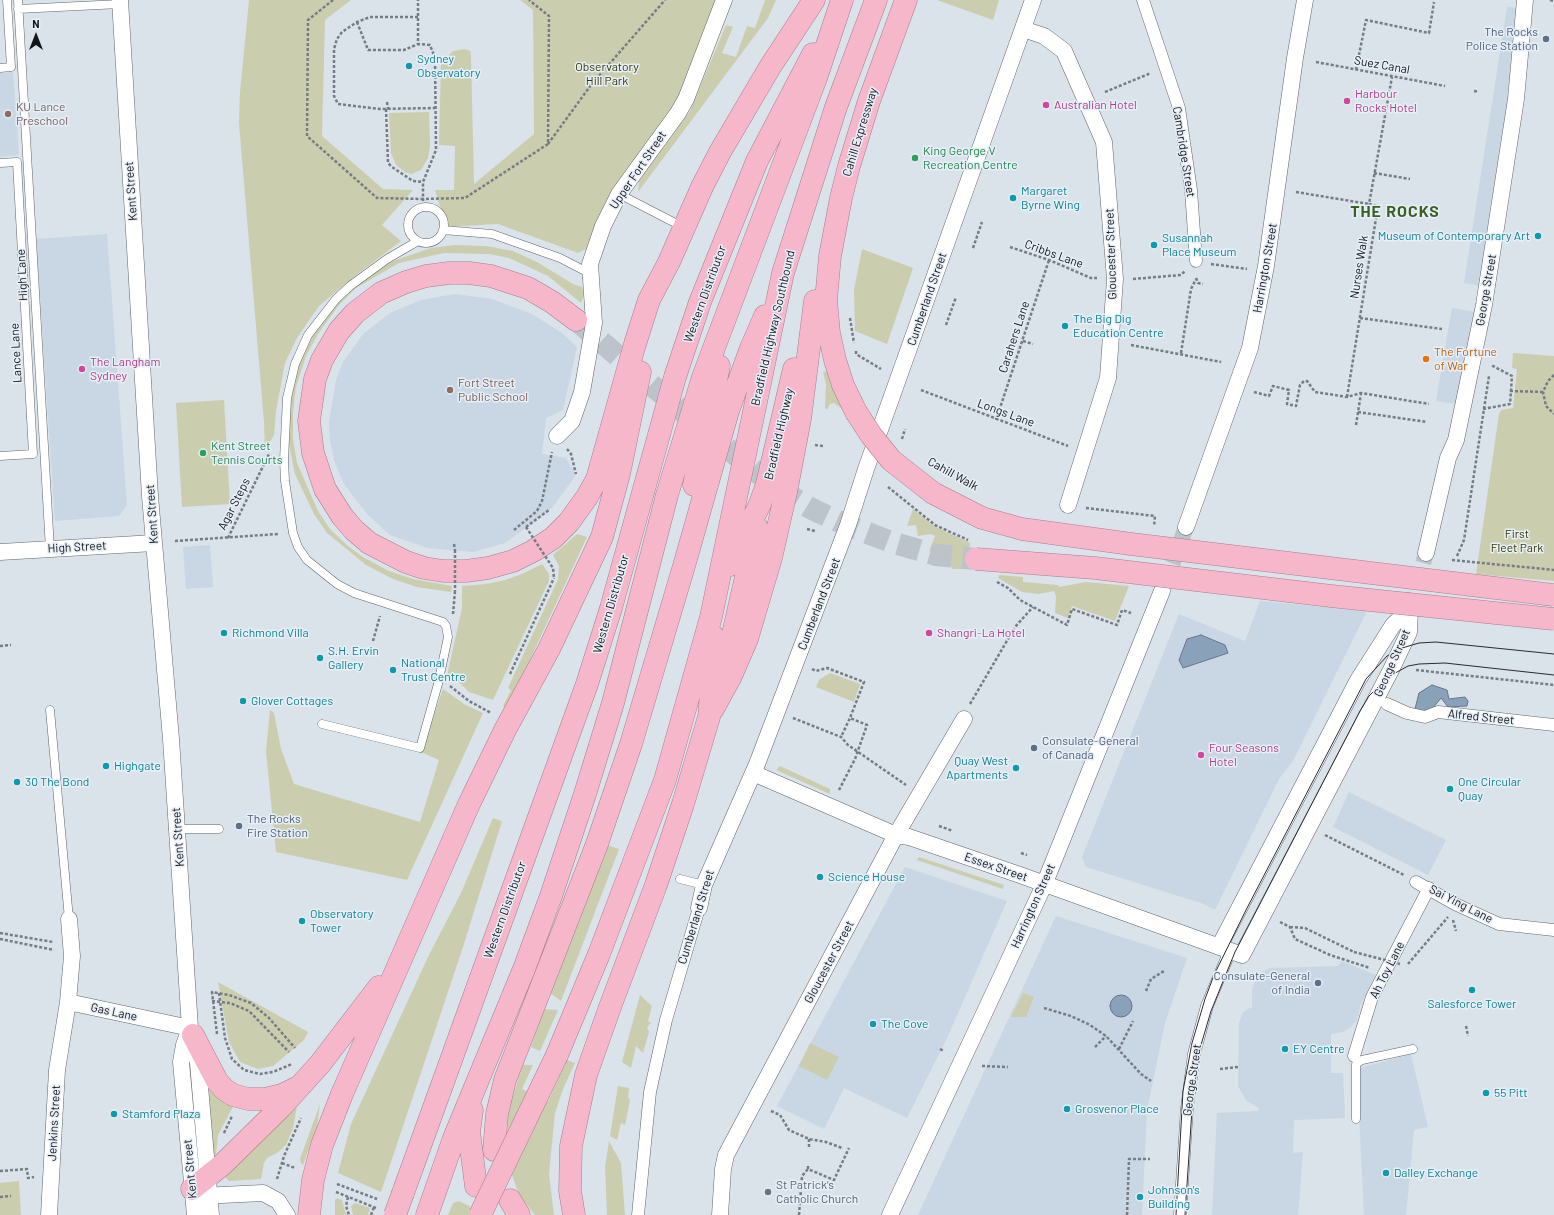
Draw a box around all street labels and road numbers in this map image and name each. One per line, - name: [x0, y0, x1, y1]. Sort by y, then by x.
- street label: Suez Canal: [1353, 53, 1411, 77]
- street label: Cahill Expressway: [840, 86, 880, 178]
- street label: Cambridge Street: [1170, 106, 1198, 198]
- street label: Upper Fort Street: [607, 128, 669, 212]
- street label: Kent Street: [122, 161, 140, 221]
- street label: Gloucester Street: [1102, 208, 1120, 300]
- street label: Harrington Street: [1250, 222, 1280, 314]
- street label: Nurses Walk: [1347, 234, 1371, 300]
- street label: Cribbs Lane: [1023, 237, 1085, 271]
- street label: Western Distributor: [681, 244, 729, 344]
- street label: High Lane: [13, 249, 31, 301]
- street label: Bradfield Highway Southbound: [748, 249, 798, 407]
- street label: Cumberland Street: [904, 250, 950, 348]
- street label: George Street: [1473, 253, 1499, 327]
- street label: Carahers Lane: [996, 299, 1032, 375]
- street label: Lance Lane: [7, 323, 25, 383]
- street label: Bradfield Highway: [761, 387, 797, 481]
- street label: Longs Lane: [975, 396, 1037, 430]
- street label: Cahill Walk: [925, 454, 981, 494]
- street label: Agar Steps: [215, 476, 253, 532]
- street label: Kent Street: [143, 484, 161, 544]
- street label: High Street: [47, 538, 107, 556]
- street label: Western Distributor: [590, 553, 632, 655]
- street label: Cumberland Street: [795, 556, 843, 652]
- street label: George Street: [1371, 627, 1413, 699]
- street label: Alfred Street: [1447, 706, 1515, 728]
- street label: Kent Street: [169, 807, 187, 867]
- street label: Essex Street: [963, 849, 1029, 885]
- street label: Western Distributor: [481, 860, 529, 960]
- street label: Harrington Street: [1008, 861, 1058, 951]
- street label: Cumberland Street: [675, 868, 717, 966]
- street label: Sai Ying Lane: [1427, 882, 1495, 926]
- street label: Gloucester Street: [801, 918, 857, 1006]
- street label: Ah Toy Lane: [1366, 939, 1408, 1001]
- street label: Gas Lane: [89, 1000, 139, 1024]
- street label: George Street: [1180, 1043, 1204, 1117]
- street label: Jenkins Street: [45, 1085, 63, 1161]
- street label: Kent Street: [180, 1139, 200, 1199]

